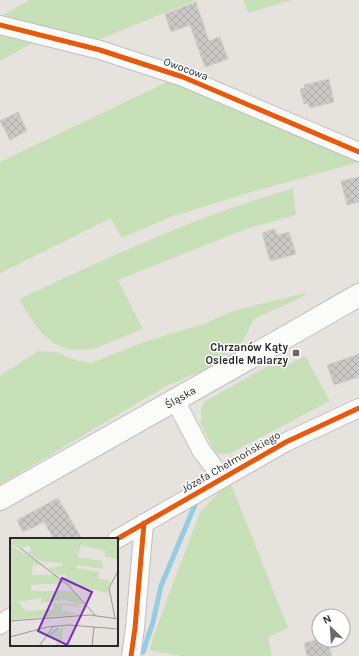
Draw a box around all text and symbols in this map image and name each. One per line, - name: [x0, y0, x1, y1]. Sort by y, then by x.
- street label: Owocowa: [162, 55, 210, 83]
- place label: Chrzanów Kąty Osiedle Malarzy: [205, 341, 288, 367]
- marker: Chrzanów Kąty Osiedle Malarzy: [291, 348, 301, 358]
- street label: Śląska: [161, 383, 198, 411]
- street label: Józefa Chełmońskiego: [179, 428, 283, 496]
- inset map: [10, 538, 118, 646]
- north arrow: [311, 608, 351, 648]
- text: N: [321, 612, 333, 627]

